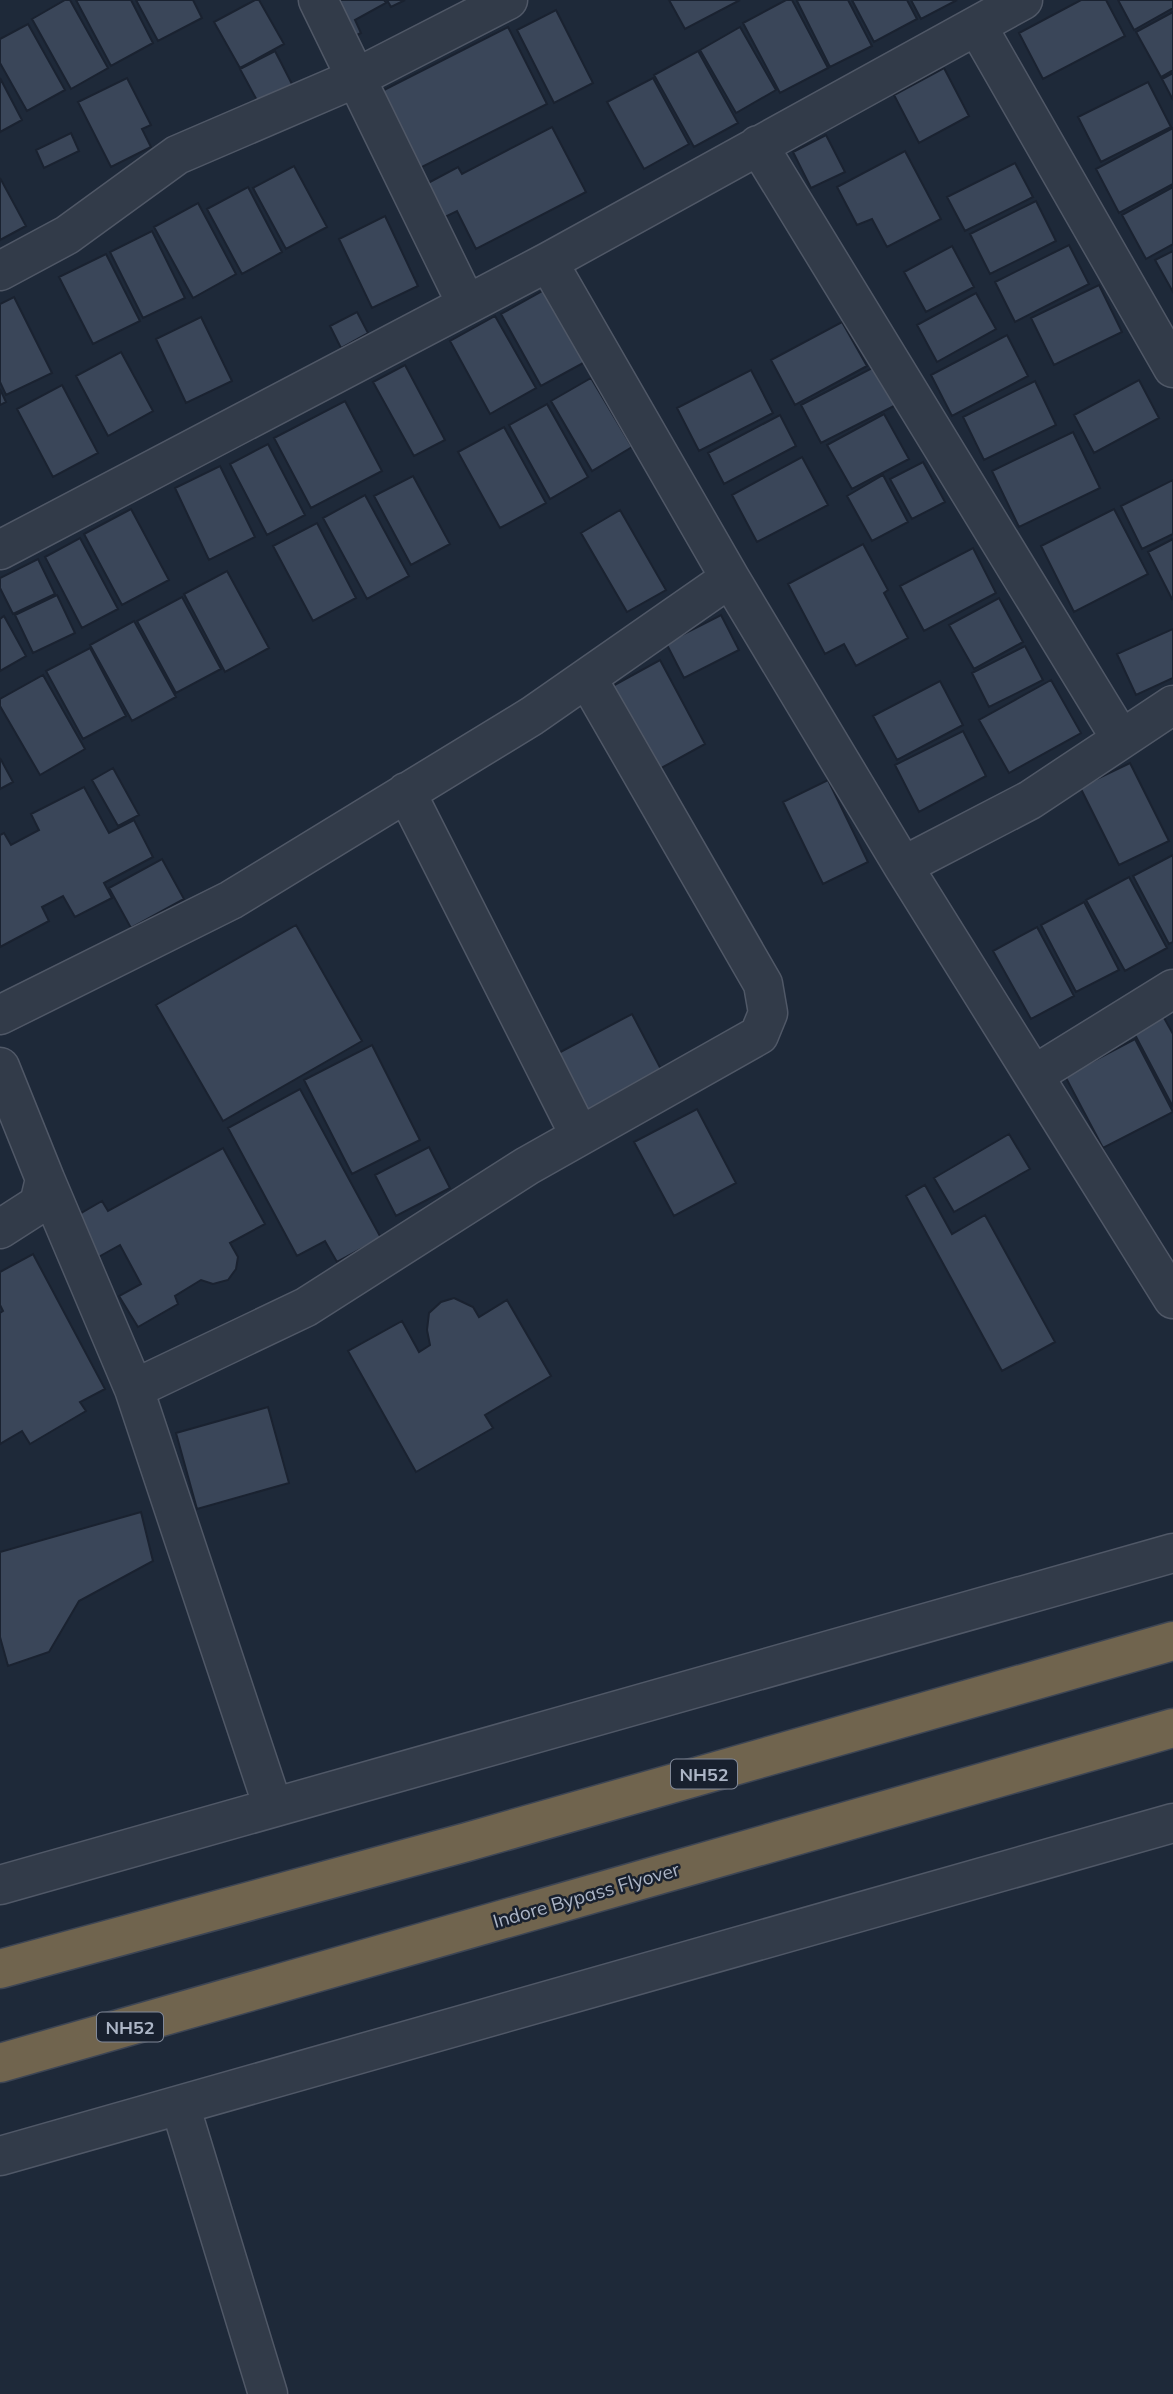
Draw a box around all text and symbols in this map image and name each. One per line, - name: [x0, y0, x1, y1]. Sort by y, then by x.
- road number: NH52: [671, 1759, 737, 1788]
- street label: Indore Bypass Flyover: [490, 1857, 682, 1933]
- road number: NH52: [97, 2012, 163, 2041]

